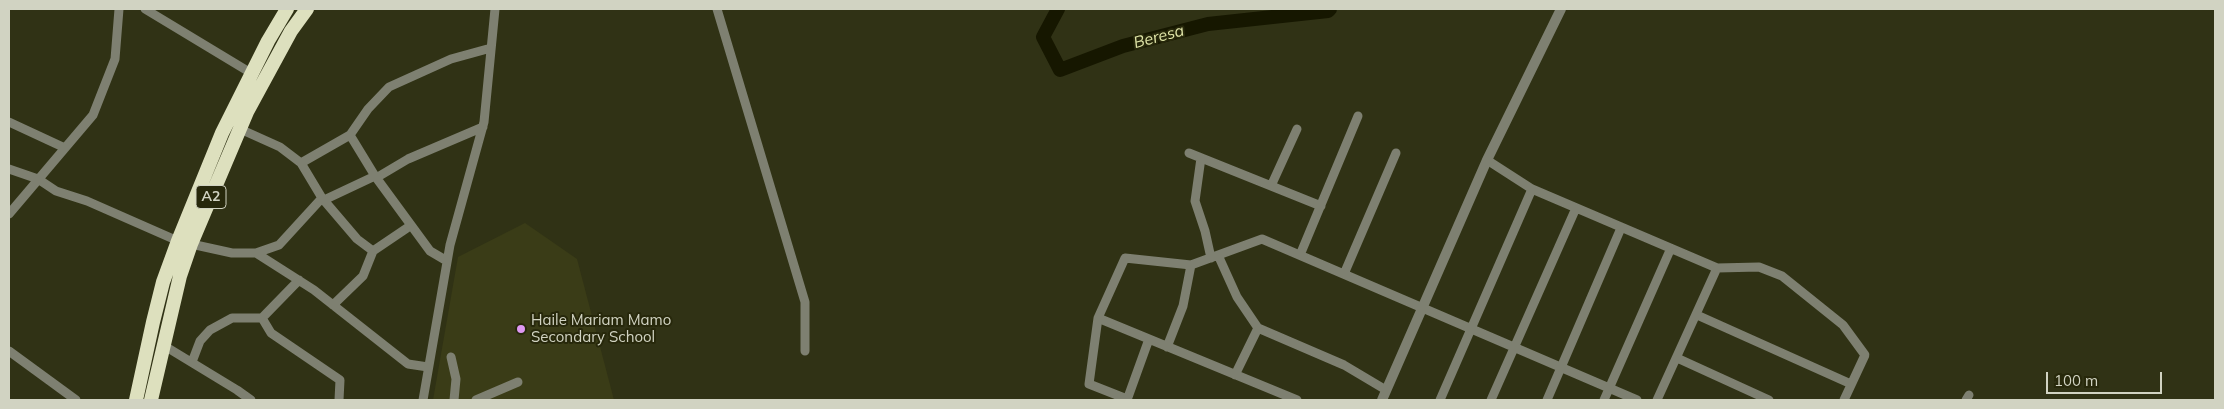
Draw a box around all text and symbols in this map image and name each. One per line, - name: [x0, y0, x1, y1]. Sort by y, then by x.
- water label: Beresa: [1132, 21, 1186, 53]
- road number: A2: [196, 186, 226, 208]
- place label: Haile Mariam Mamo Secondary School: [531, 311, 671, 346]
- marker: Haile Mariam Mamo Secondary School: [515, 323, 527, 335]
- scale bar: [2049, 362, 2165, 394]
- text: 100 m: [2054, 371, 2098, 390]

